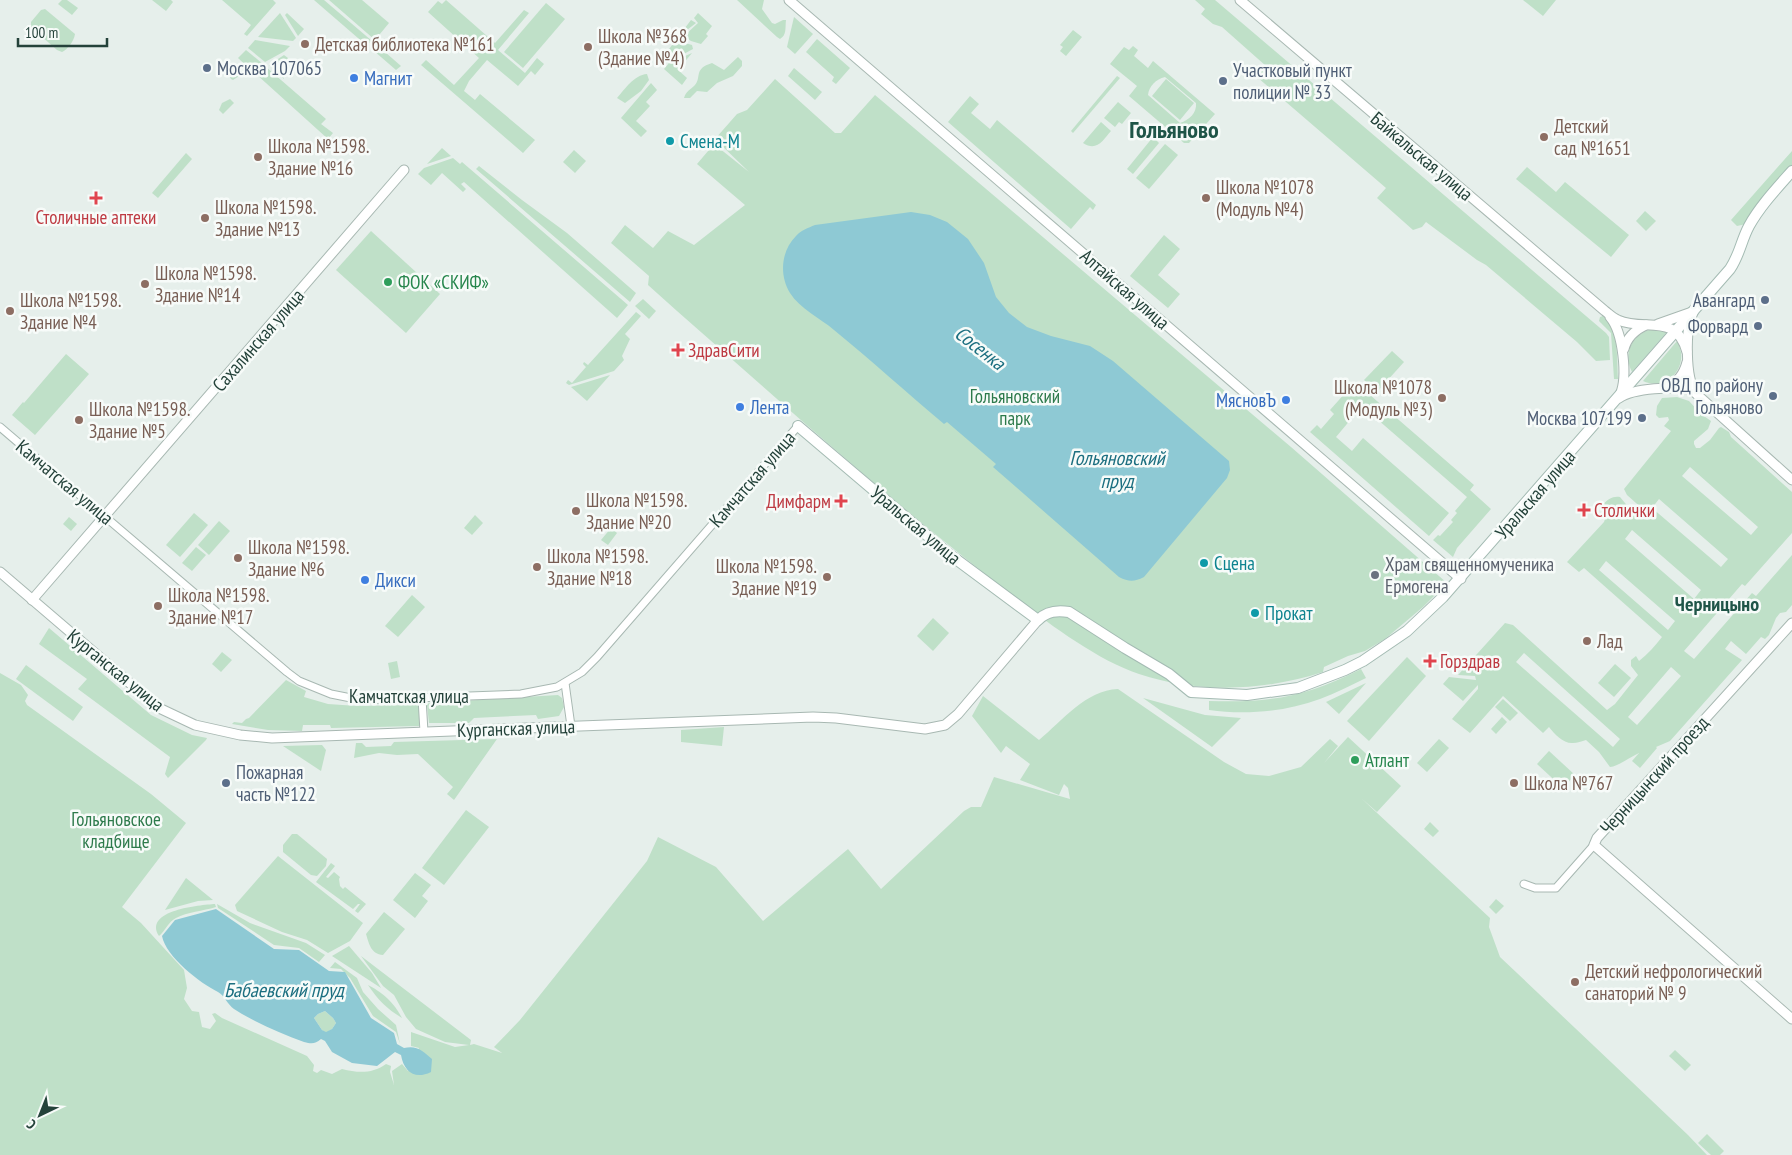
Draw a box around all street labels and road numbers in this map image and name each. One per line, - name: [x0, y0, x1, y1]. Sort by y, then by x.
- street label: Байкальская улица: [1366, 106, 1478, 206]
- street label: Алтайская улица: [1075, 244, 1175, 334]
- street label: Сахалинская улица: [207, 284, 309, 396]
- street label: Камчатская улица: [704, 426, 800, 532]
- street label: Камчатская улица: [11, 434, 119, 530]
- street label: Уральская улица: [1490, 444, 1580, 544]
- street label: Уральская улица: [866, 480, 966, 570]
- street label: Курганская улица: [63, 624, 169, 716]
- street label: Камчатская улица: [349, 684, 469, 708]
- street label: Черницынский проезд: [1595, 710, 1714, 839]
- street label: Курганская улица: [457, 714, 575, 742]

